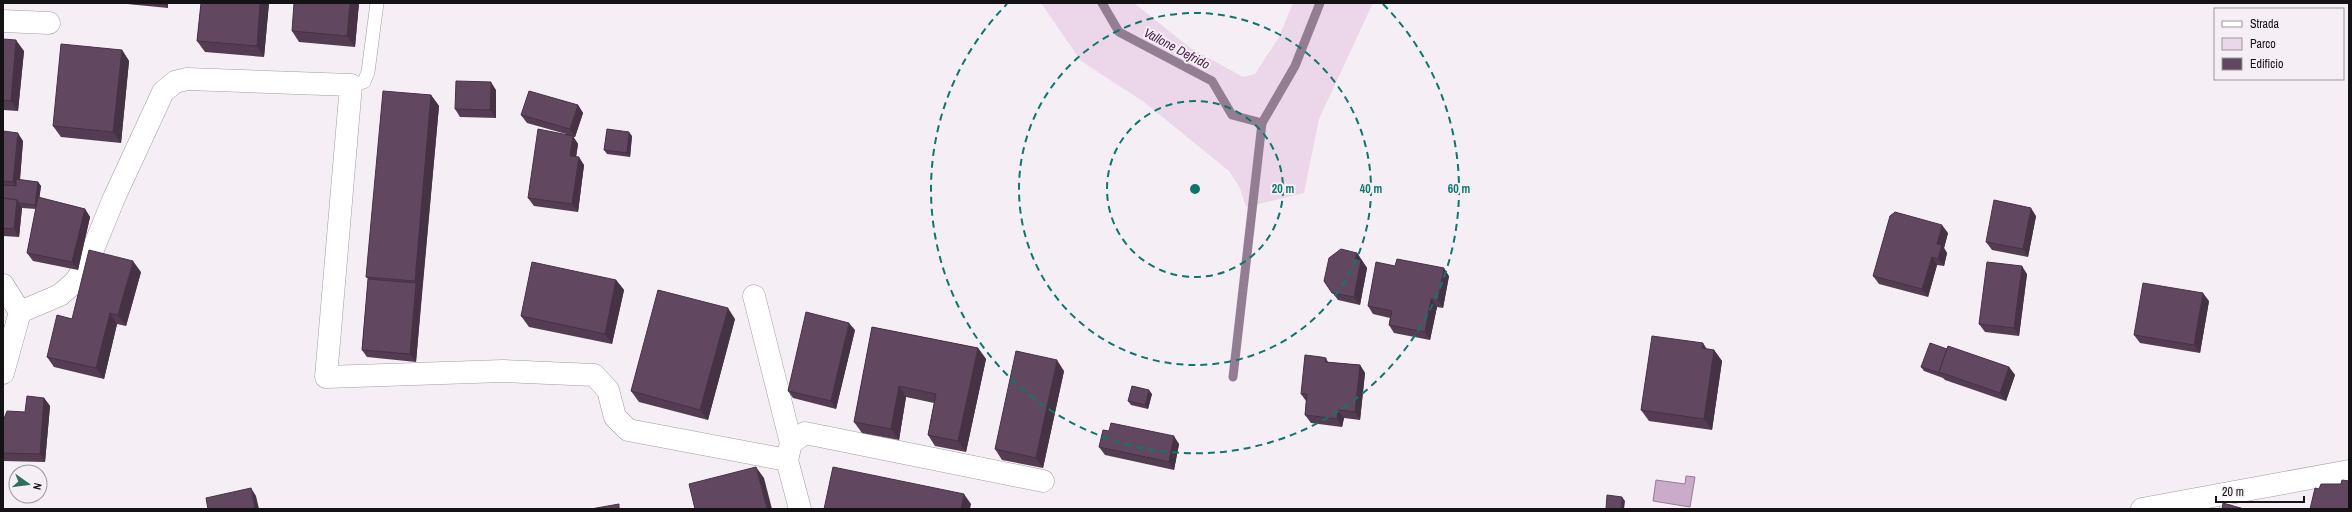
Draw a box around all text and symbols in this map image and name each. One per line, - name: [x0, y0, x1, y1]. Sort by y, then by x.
- legend: [2214, 8, 2344, 80]
- text: Strada: [2250, 16, 2280, 32]
- water label: Vallone Defrido: [1141, 24, 1213, 73]
- text: Parco: [2250, 36, 2276, 52]
- text: Edificio: [2250, 56, 2283, 72]
- text: 20 m: [1272, 181, 1294, 197]
- text: 40 m: [1360, 181, 1382, 197]
- text: 60 m: [1448, 181, 1470, 197]
- centre of rings: [1188, 182, 1202, 196]
- north arrow: [8, 464, 48, 504]
- scale bar: [2216, 478, 2304, 504]
- text: N: [30, 482, 45, 491]
- text: 20 m: [2222, 484, 2244, 500]

